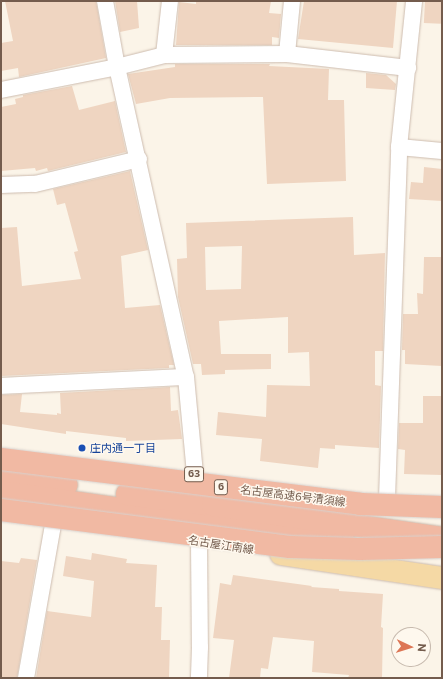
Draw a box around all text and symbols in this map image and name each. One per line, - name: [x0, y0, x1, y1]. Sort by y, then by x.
- place label: 庄内通一丁目: [90, 441, 156, 455]
- marker: 庄内通一丁目: [77, 443, 87, 453]
- road number: 63: [184, 466, 204, 482]
- road number: 6: [213, 479, 229, 495]
- street label: 名古屋高速6号清須線: [240, 483, 346, 509]
- street label: 名古屋江南線: [187, 533, 255, 557]
- north arrow: [391, 627, 431, 667]
- text: N: [416, 643, 429, 652]

